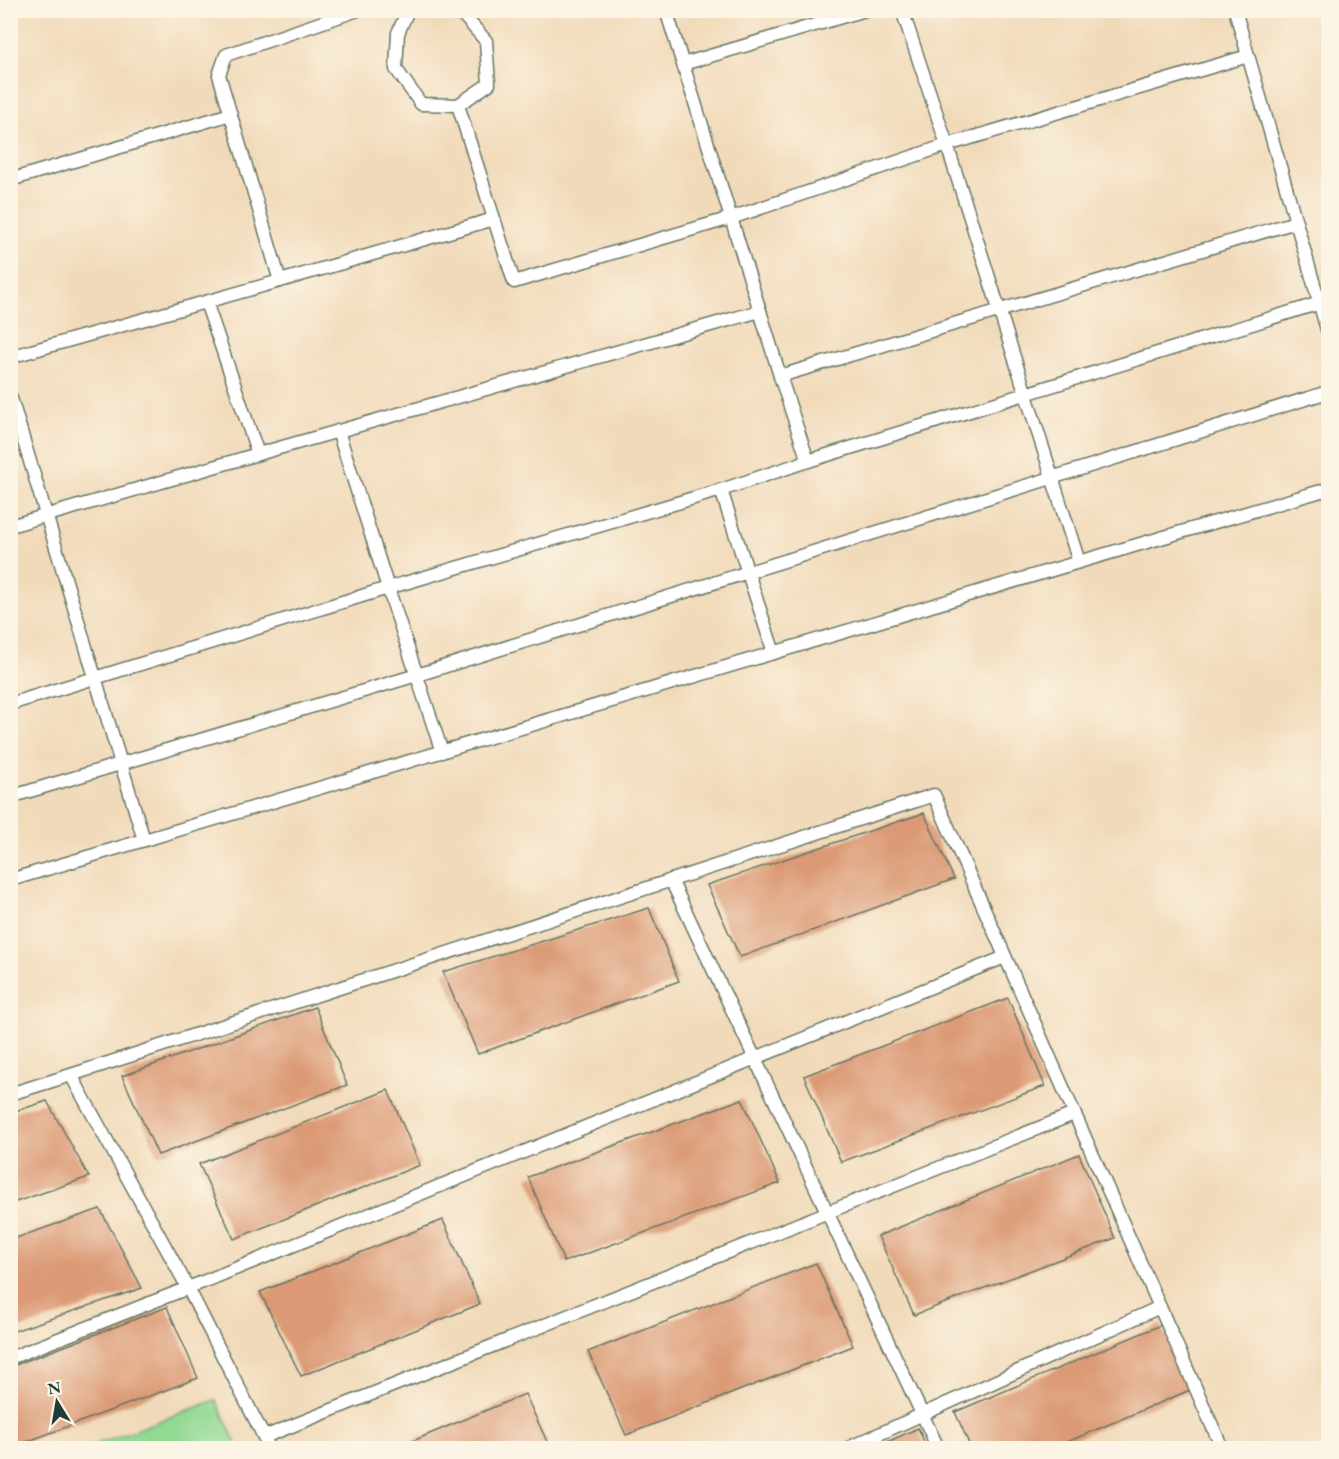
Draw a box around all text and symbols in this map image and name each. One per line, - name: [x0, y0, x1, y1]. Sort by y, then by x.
- north arrow: [27, 1372, 87, 1432]
- text: N: [46, 1376, 63, 1399]

